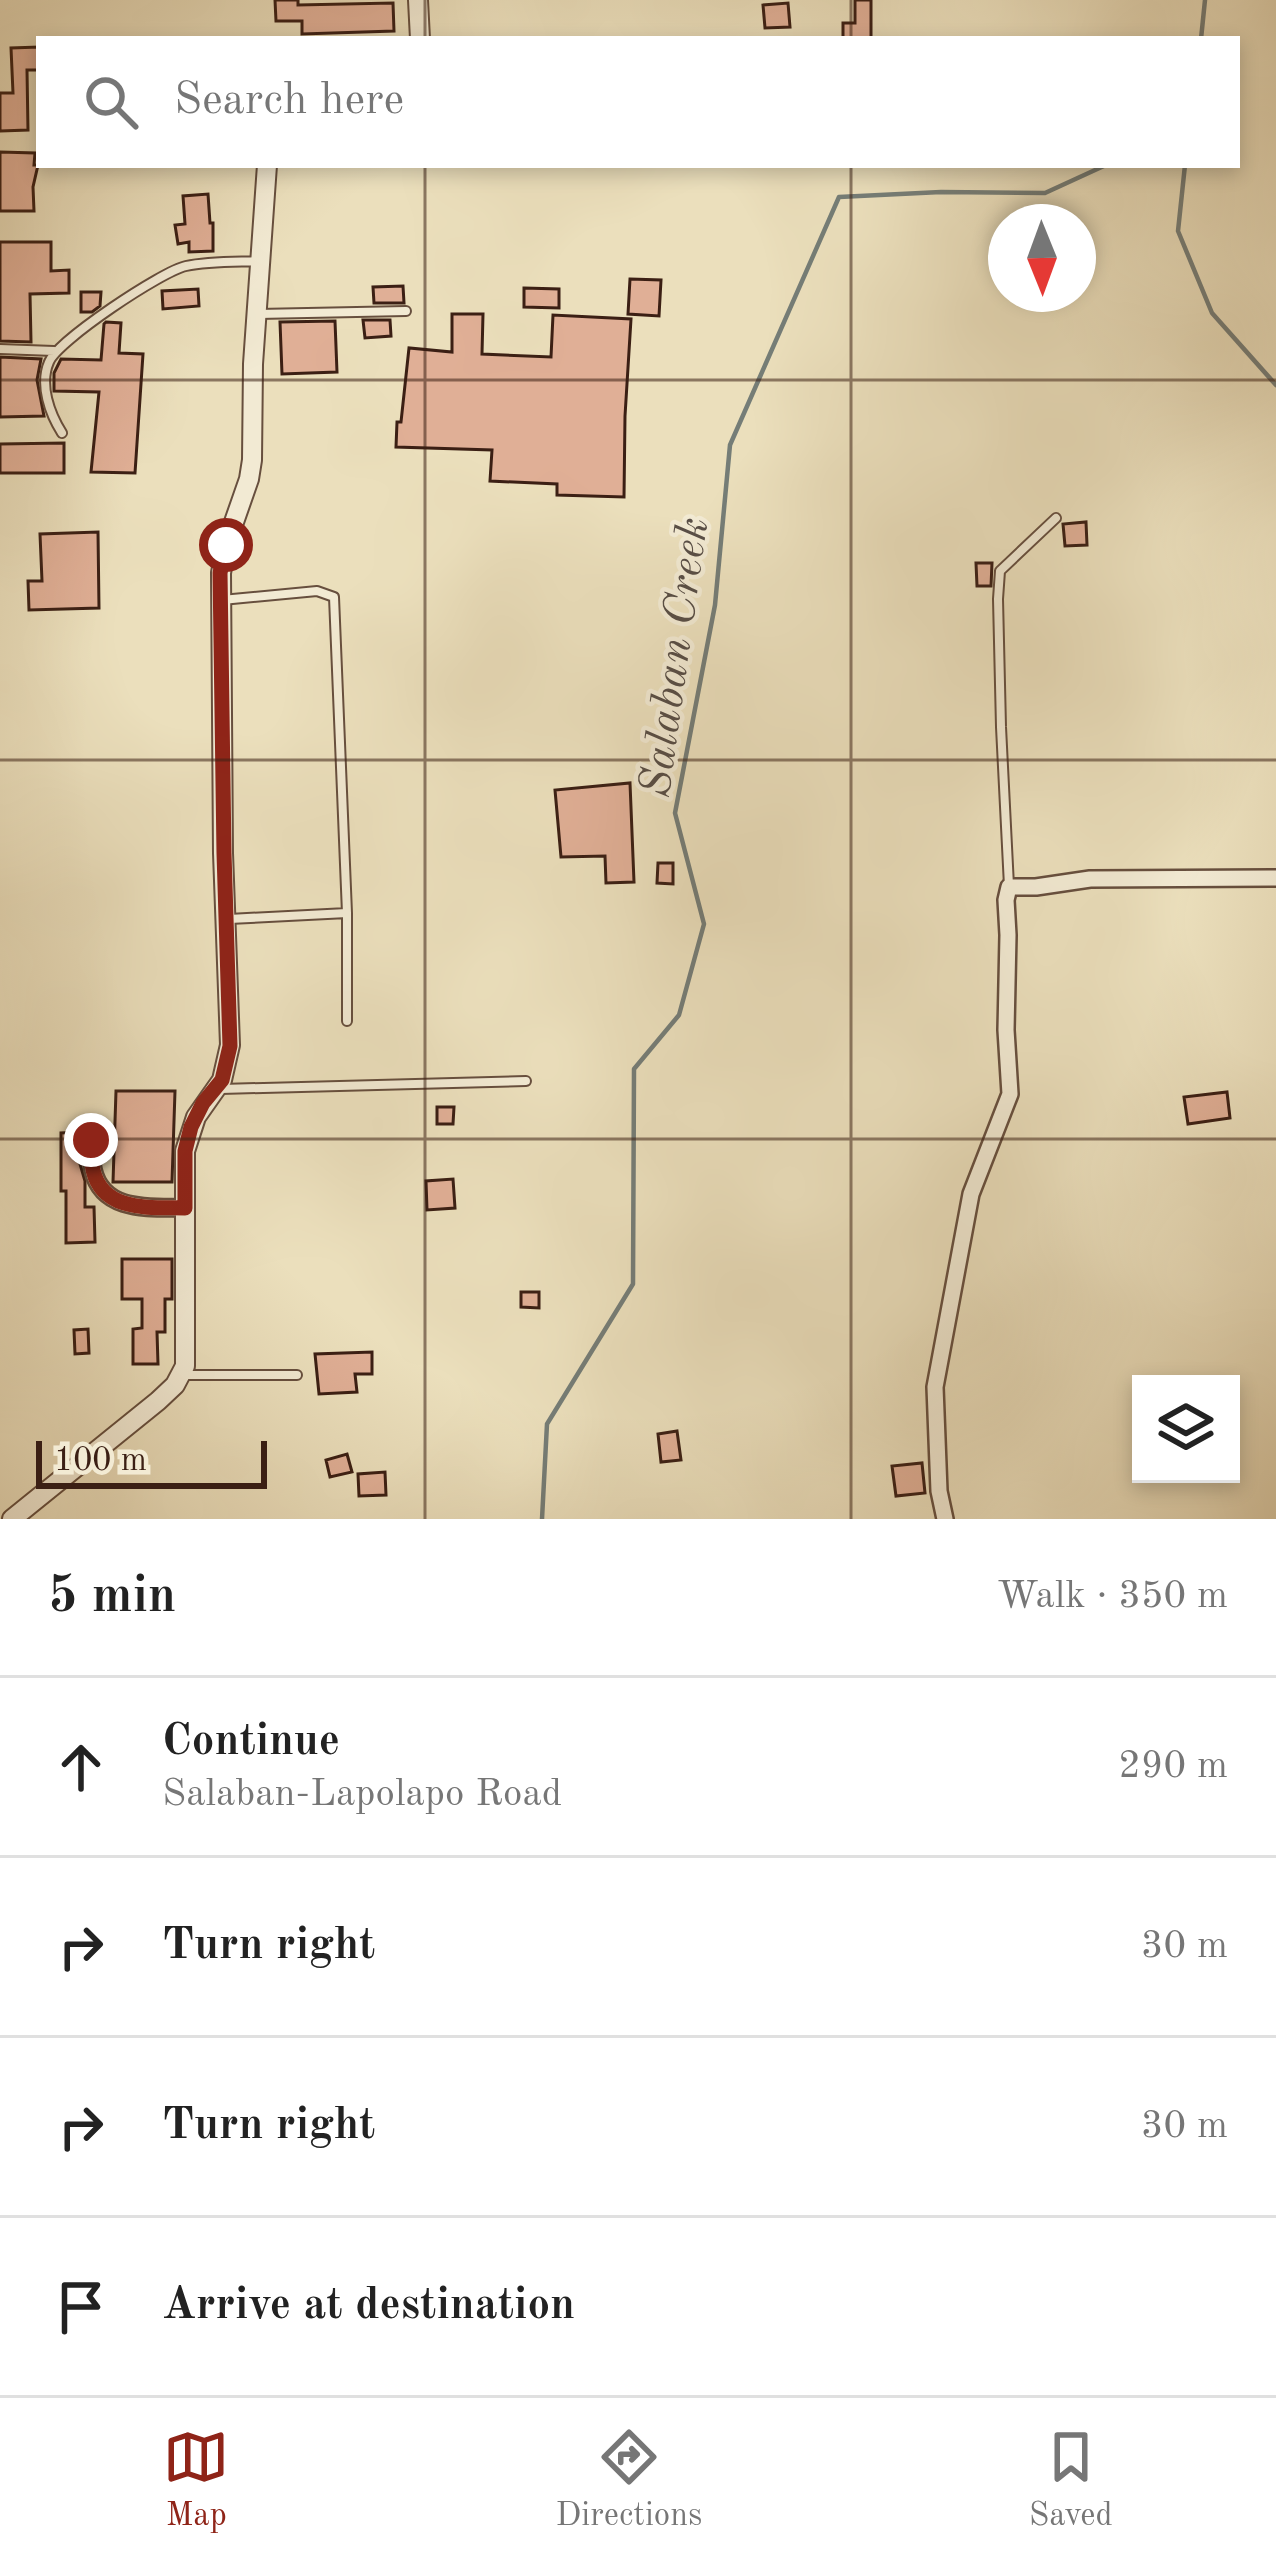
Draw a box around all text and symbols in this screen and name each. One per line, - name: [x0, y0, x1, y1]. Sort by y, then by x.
- search box: [36, 36, 1240, 168]
- icon: search: [78, 69, 144, 135]
- text: Search here: [174, 79, 404, 124]
- north arrow: [988, 204, 1096, 312]
- water label: Salaban Creek: [634, 515, 718, 800]
- route start: [199, 518, 253, 572]
- route end: [64, 1113, 118, 1167]
- map controls: [1132, 1375, 1240, 1483]
- button: layers: [1132, 1375, 1240, 1483]
- scale bar: [36, 1435, 267, 1488]
- text: 100 m: [54, 1445, 147, 1478]
- text: 5 min: [48, 1572, 176, 1623]
- text: Walk · 350 m: [997, 1577, 1228, 1616]
- text: Continue: [162, 1720, 340, 1765]
- icon: ahead: [48, 1734, 114, 1800]
- text: 290 m: [1118, 1747, 1228, 1786]
- text: Salaban-Lapolapo Road: [162, 1775, 562, 1814]
- icon: right: [48, 1914, 114, 1980]
- text: Turn right: [162, 1924, 375, 1969]
- text: 30 m: [1141, 1927, 1228, 1966]
- icon: right: [48, 2094, 114, 2160]
- text: Turn right: [162, 2104, 375, 2149]
- text: 30 m: [1141, 2107, 1228, 2146]
- icon: arrive: [48, 2274, 114, 2340]
- text: Arrive at destination: [162, 2284, 575, 2329]
- tab: Map: [163, 2424, 229, 2537]
- tab: Directions: [556, 2424, 702, 2537]
- tab: Saved: [1029, 2424, 1113, 2537]

